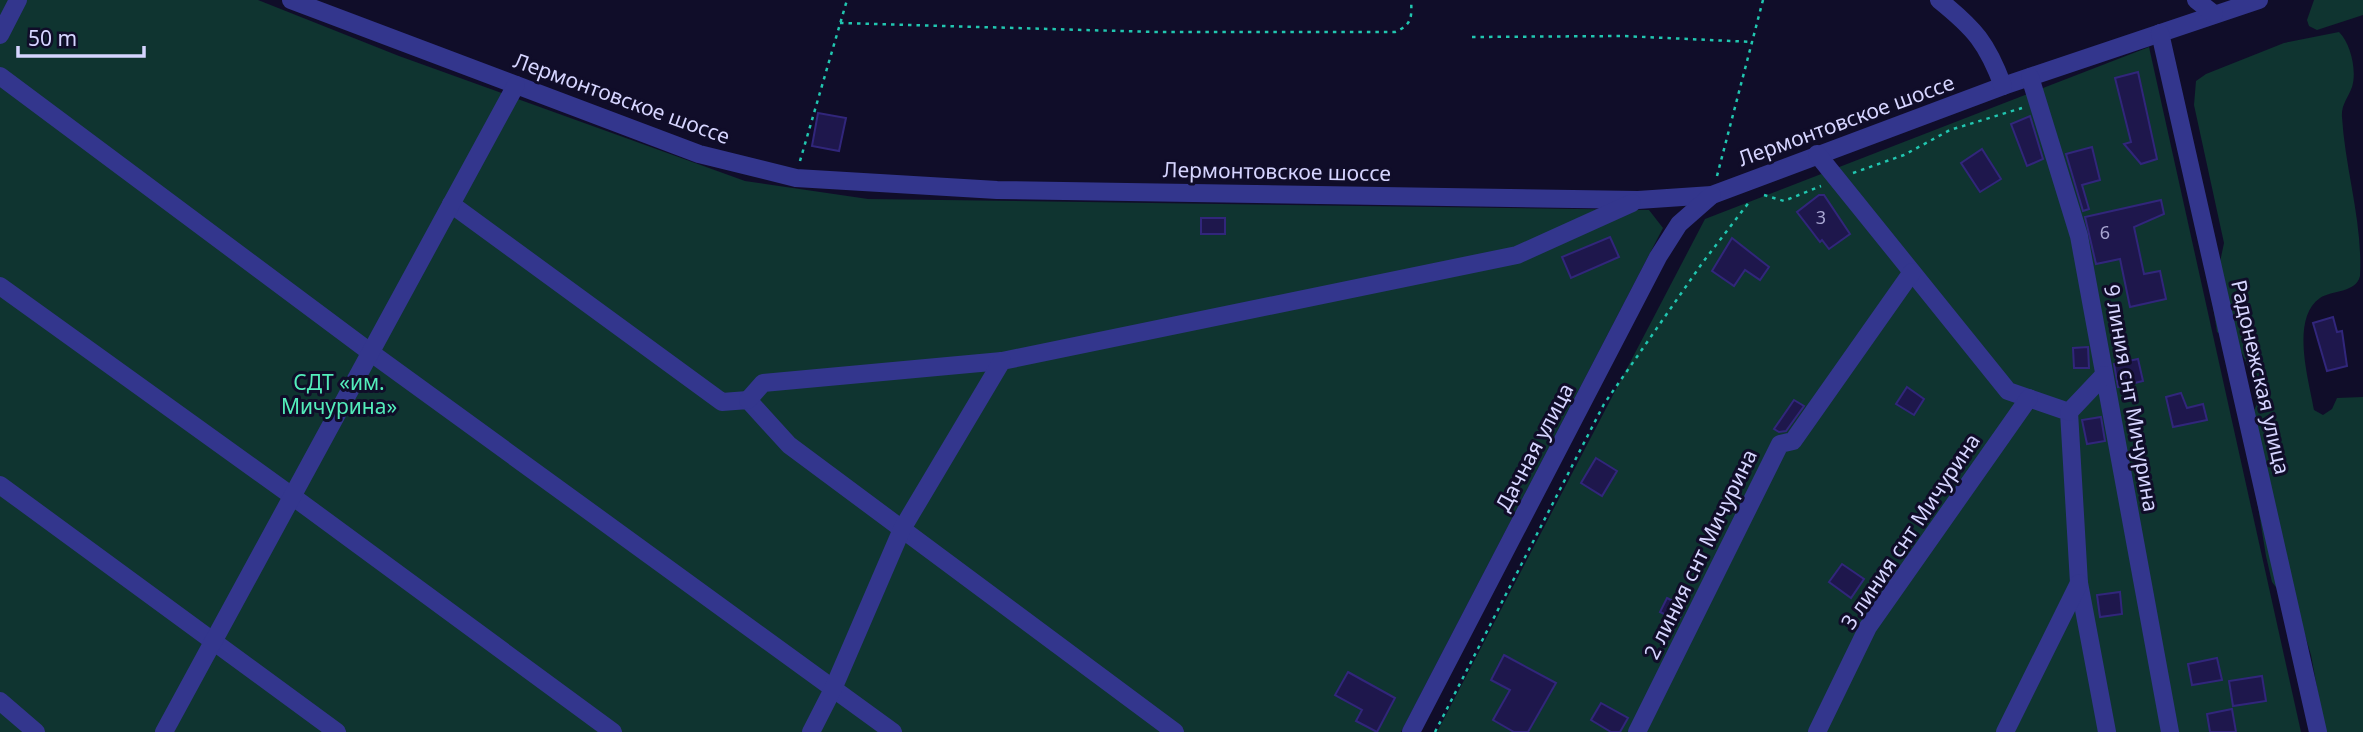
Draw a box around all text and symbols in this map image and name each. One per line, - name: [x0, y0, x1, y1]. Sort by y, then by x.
- scale bar: [18, 14, 144, 58]
- text: 50 m: [28, 24, 77, 52]
- street label: Лермонтовское шоссе: [510, 46, 734, 150]
- street label: Лермонтовское шоссе: [1734, 68, 1958, 172]
- street label: Лермонтовское шоссе: [1163, 155, 1391, 187]
- house number: 3: [1816, 205, 1826, 229]
- house number: 6: [2100, 220, 2110, 244]
- street label: Радонежская улица: [2225, 277, 2297, 477]
- street label: 9 линия снт Мичурина: [2098, 282, 2166, 514]
- park label: СДТ «им. Мичурина»: [281, 368, 397, 420]
- street label: Дачная улица: [1489, 378, 1579, 516]
- street label: 3 линия снт Мичурина: [1834, 428, 1986, 634]
- street label: 2 линия снт Мичурина: [1637, 444, 1763, 664]

